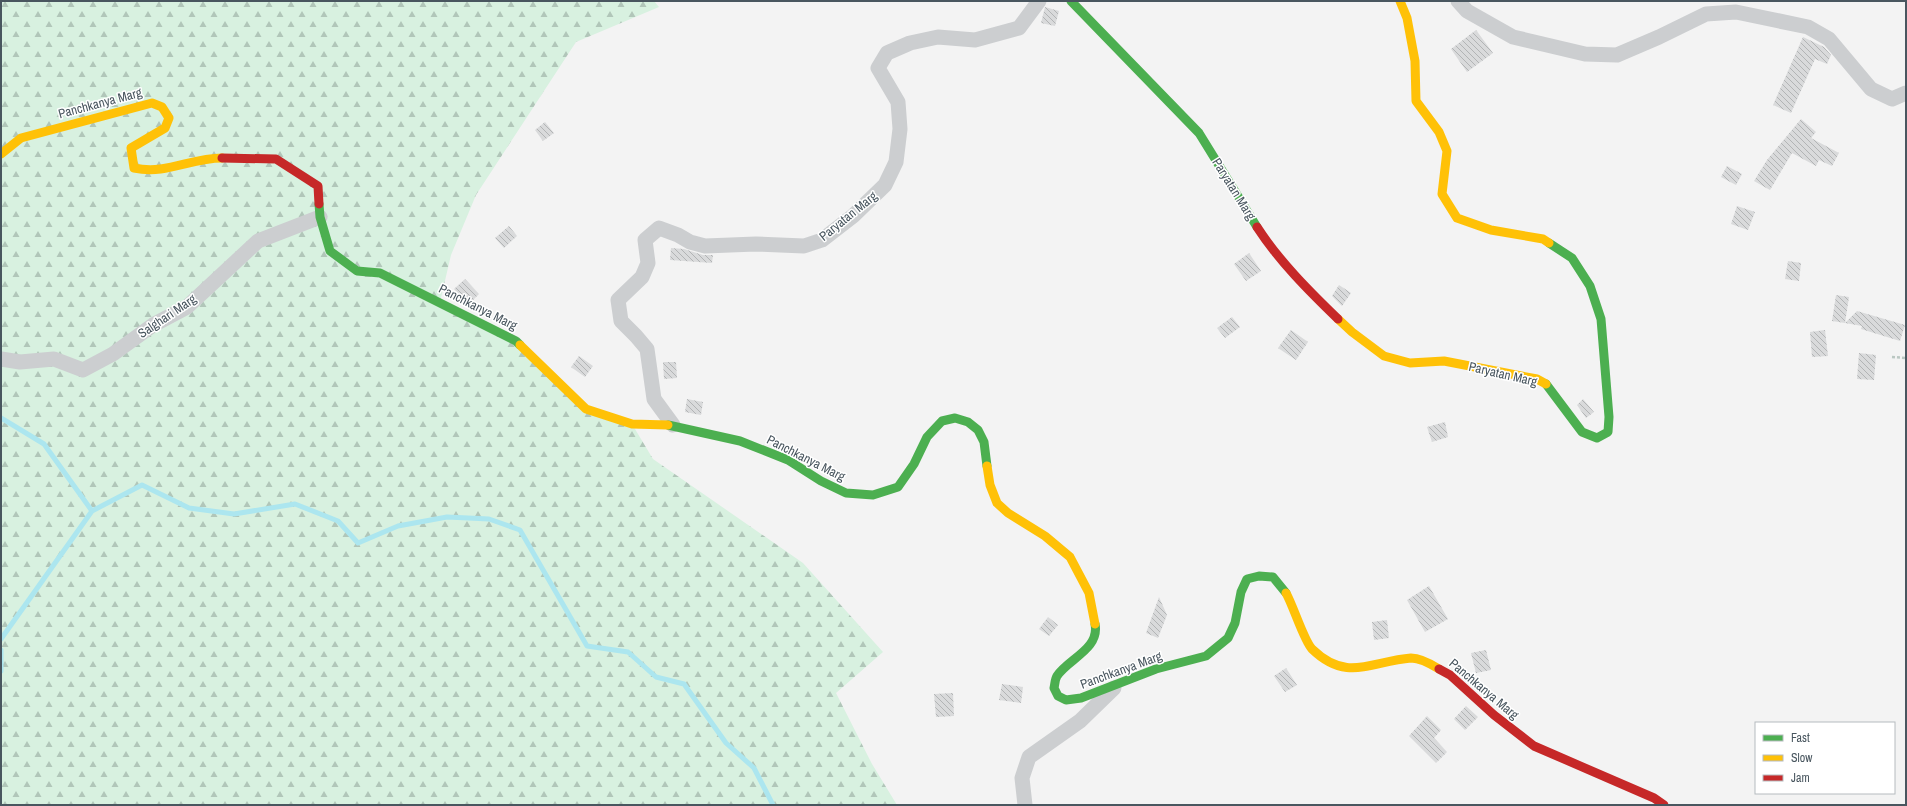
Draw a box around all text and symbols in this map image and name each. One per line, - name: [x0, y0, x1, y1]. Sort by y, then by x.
- street label: Panchkanya Marg: [56, 84, 144, 122]
- street label: Paryatan Marg: [1208, 155, 1260, 223]
- street label: Paryatan Marg: [815, 187, 881, 245]
- street label: Panchkanya Marg: [436, 280, 520, 334]
- street label: Salghari Marg: [134, 290, 200, 342]
- street label: Paryatan Marg: [1467, 358, 1539, 390]
- street label: Panchkanya Marg: [764, 431, 848, 485]
- street label: Panchkanya Marg: [1078, 647, 1164, 693]
- street label: Panchkanya Marg: [1446, 655, 1522, 723]
- legend: [1755, 722, 1895, 794]
- text: Fast: [1791, 730, 1810, 746]
- text: Slow: [1791, 750, 1813, 766]
- text: Jam: [1791, 770, 1810, 786]

